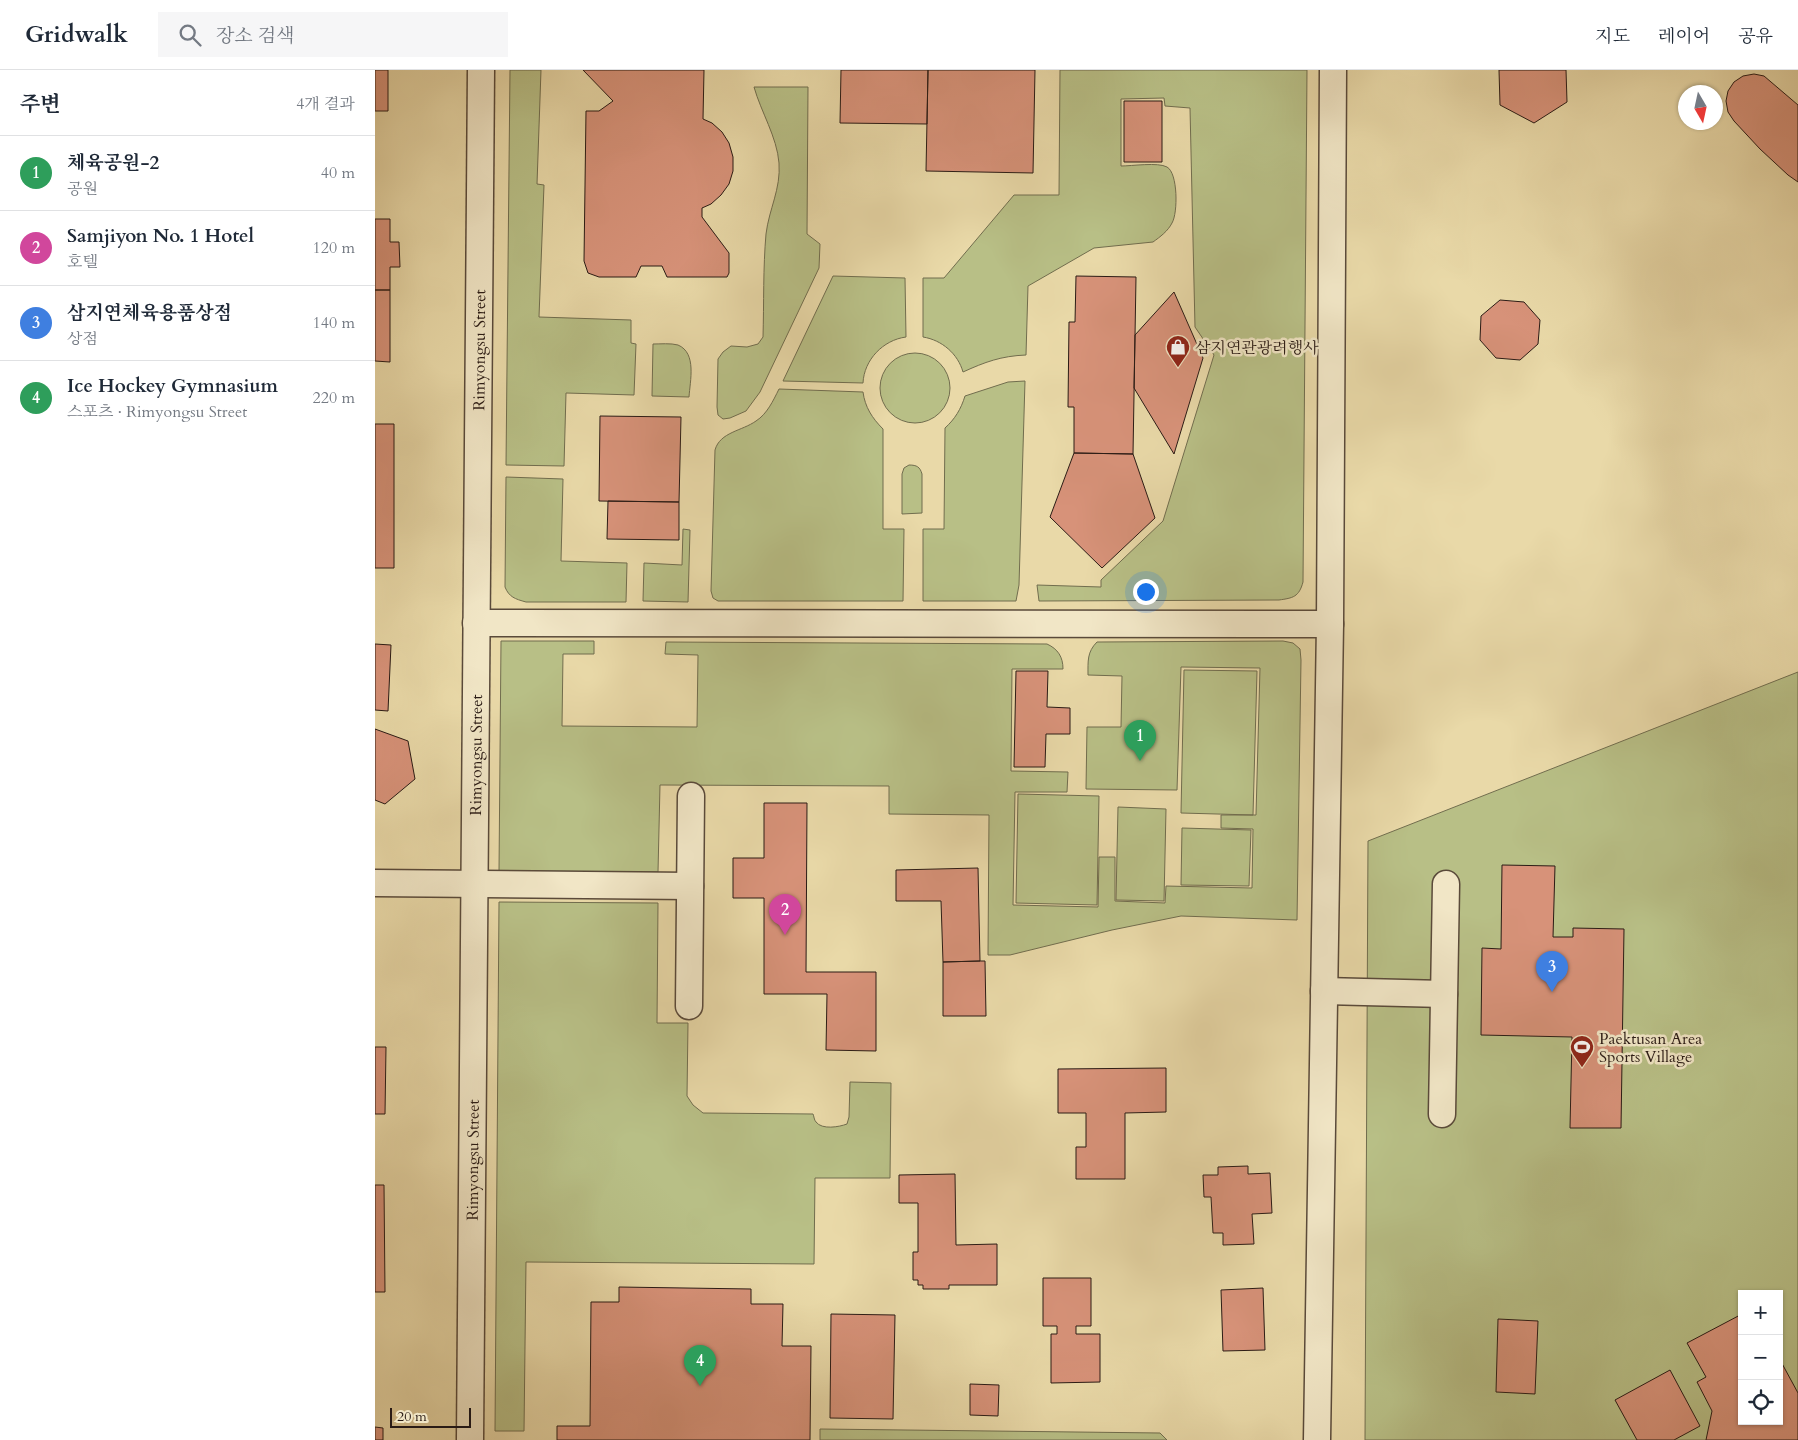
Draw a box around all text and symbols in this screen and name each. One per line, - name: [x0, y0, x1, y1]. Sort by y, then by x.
- search box: [158, 12, 508, 57]
- text: Gridwalk: [25, 18, 128, 51]
- icon: search: [176, 21, 204, 49]
- text: 장소 검색: [216, 23, 294, 49]
- text: 지도: [1595, 24, 1630, 49]
- text: 레이어: [1658, 24, 1710, 49]
- text: 공유: [1738, 24, 1773, 49]
- north arrow: [1678, 85, 1723, 130]
- text: 주변: [20, 90, 61, 119]
- text: 4개 결과: [296, 93, 355, 115]
- text: 체육공원-2: [67, 150, 159, 176]
- text: 1: [32, 162, 40, 184]
- text: 40 m: [321, 162, 355, 184]
- text: 공원: [67, 178, 98, 200]
- text: Samjiyon No. 1 Hotel: [67, 223, 254, 249]
- text: 2: [32, 237, 40, 259]
- text: 120 m: [313, 237, 355, 259]
- text: 호텔: [67, 251, 98, 273]
- street label: Rimyongsu Street: [468, 289, 491, 411]
- text: 삼지연체육용품상점: [67, 300, 232, 326]
- text: 3: [32, 312, 40, 334]
- text: 140 m: [313, 312, 355, 334]
- text: 상점: [67, 328, 98, 350]
- shop icon: 삼지연관광려행사: [1165, 334, 1191, 368]
- place label: 삼지연관광려행사: [1195, 337, 1319, 359]
- text: Ice Hockey Gymnasium: [67, 373, 278, 399]
- text: 4: [32, 387, 40, 409]
- text: 220 m: [313, 387, 355, 409]
- text: 스포츠 · Rimyongsu Street: [67, 401, 247, 423]
- your location: [1133, 579, 1159, 605]
- street label: Rimyongsu Street: [465, 694, 488, 816]
- pin: 1: [1124, 720, 1156, 761]
- pin: 2: [769, 894, 801, 935]
- pin: 3: [1536, 951, 1568, 992]
- place label: Paektusan Area Sports Village: [1599, 1028, 1702, 1068]
- sports icon: Paektusan Area Sports Village: [1569, 1034, 1595, 1068]
- street label: Rimyongsu Street: [462, 1099, 485, 1221]
- map controls: [1738, 1290, 1783, 1425]
- button: +: [1738, 1290, 1783, 1335]
- button: −: [1738, 1335, 1783, 1380]
- pin: 4: [684, 1345, 716, 1386]
- button: locate: [1738, 1380, 1783, 1425]
- scale bar: [390, 1405, 471, 1428]
- text: 20 m: [397, 1407, 427, 1426]

